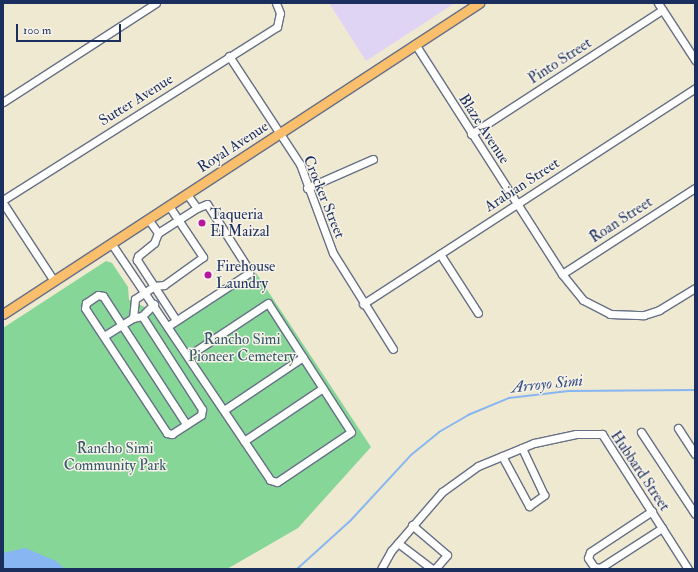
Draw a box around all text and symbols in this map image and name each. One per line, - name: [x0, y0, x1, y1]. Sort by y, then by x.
- scale bar: [18, 16, 123, 42]
- text: 100 m: [23, 23, 51, 38]
- street label: Pinto Street: [525, 34, 595, 88]
- street label: Sutter Avenue: [96, 70, 176, 130]
- street label: Blaze Avenue: [455, 91, 513, 167]
- street label: Royal Avenue: [194, 117, 272, 177]
- street label: Crocker Street: [299, 153, 349, 241]
- street label: Arabian Street: [481, 154, 563, 216]
- street label: Roan Street: [586, 193, 656, 247]
- place label: Taqueria El Maizal: [210, 205, 270, 240]
- marker: Taqueria El Maizal: [197, 218, 207, 228]
- place label: Firehouse Laundry: [216, 257, 275, 292]
- marker: Firehouse Laundry: [203, 270, 213, 280]
- park label: Rancho Simi Pioneer Cemetery: [188, 330, 296, 365]
- water label: Arroyo Simi: [510, 371, 584, 397]
- street label: Hubbard Street: [607, 427, 673, 515]
- park label: Rancho Simi Community Park: [64, 439, 166, 474]

